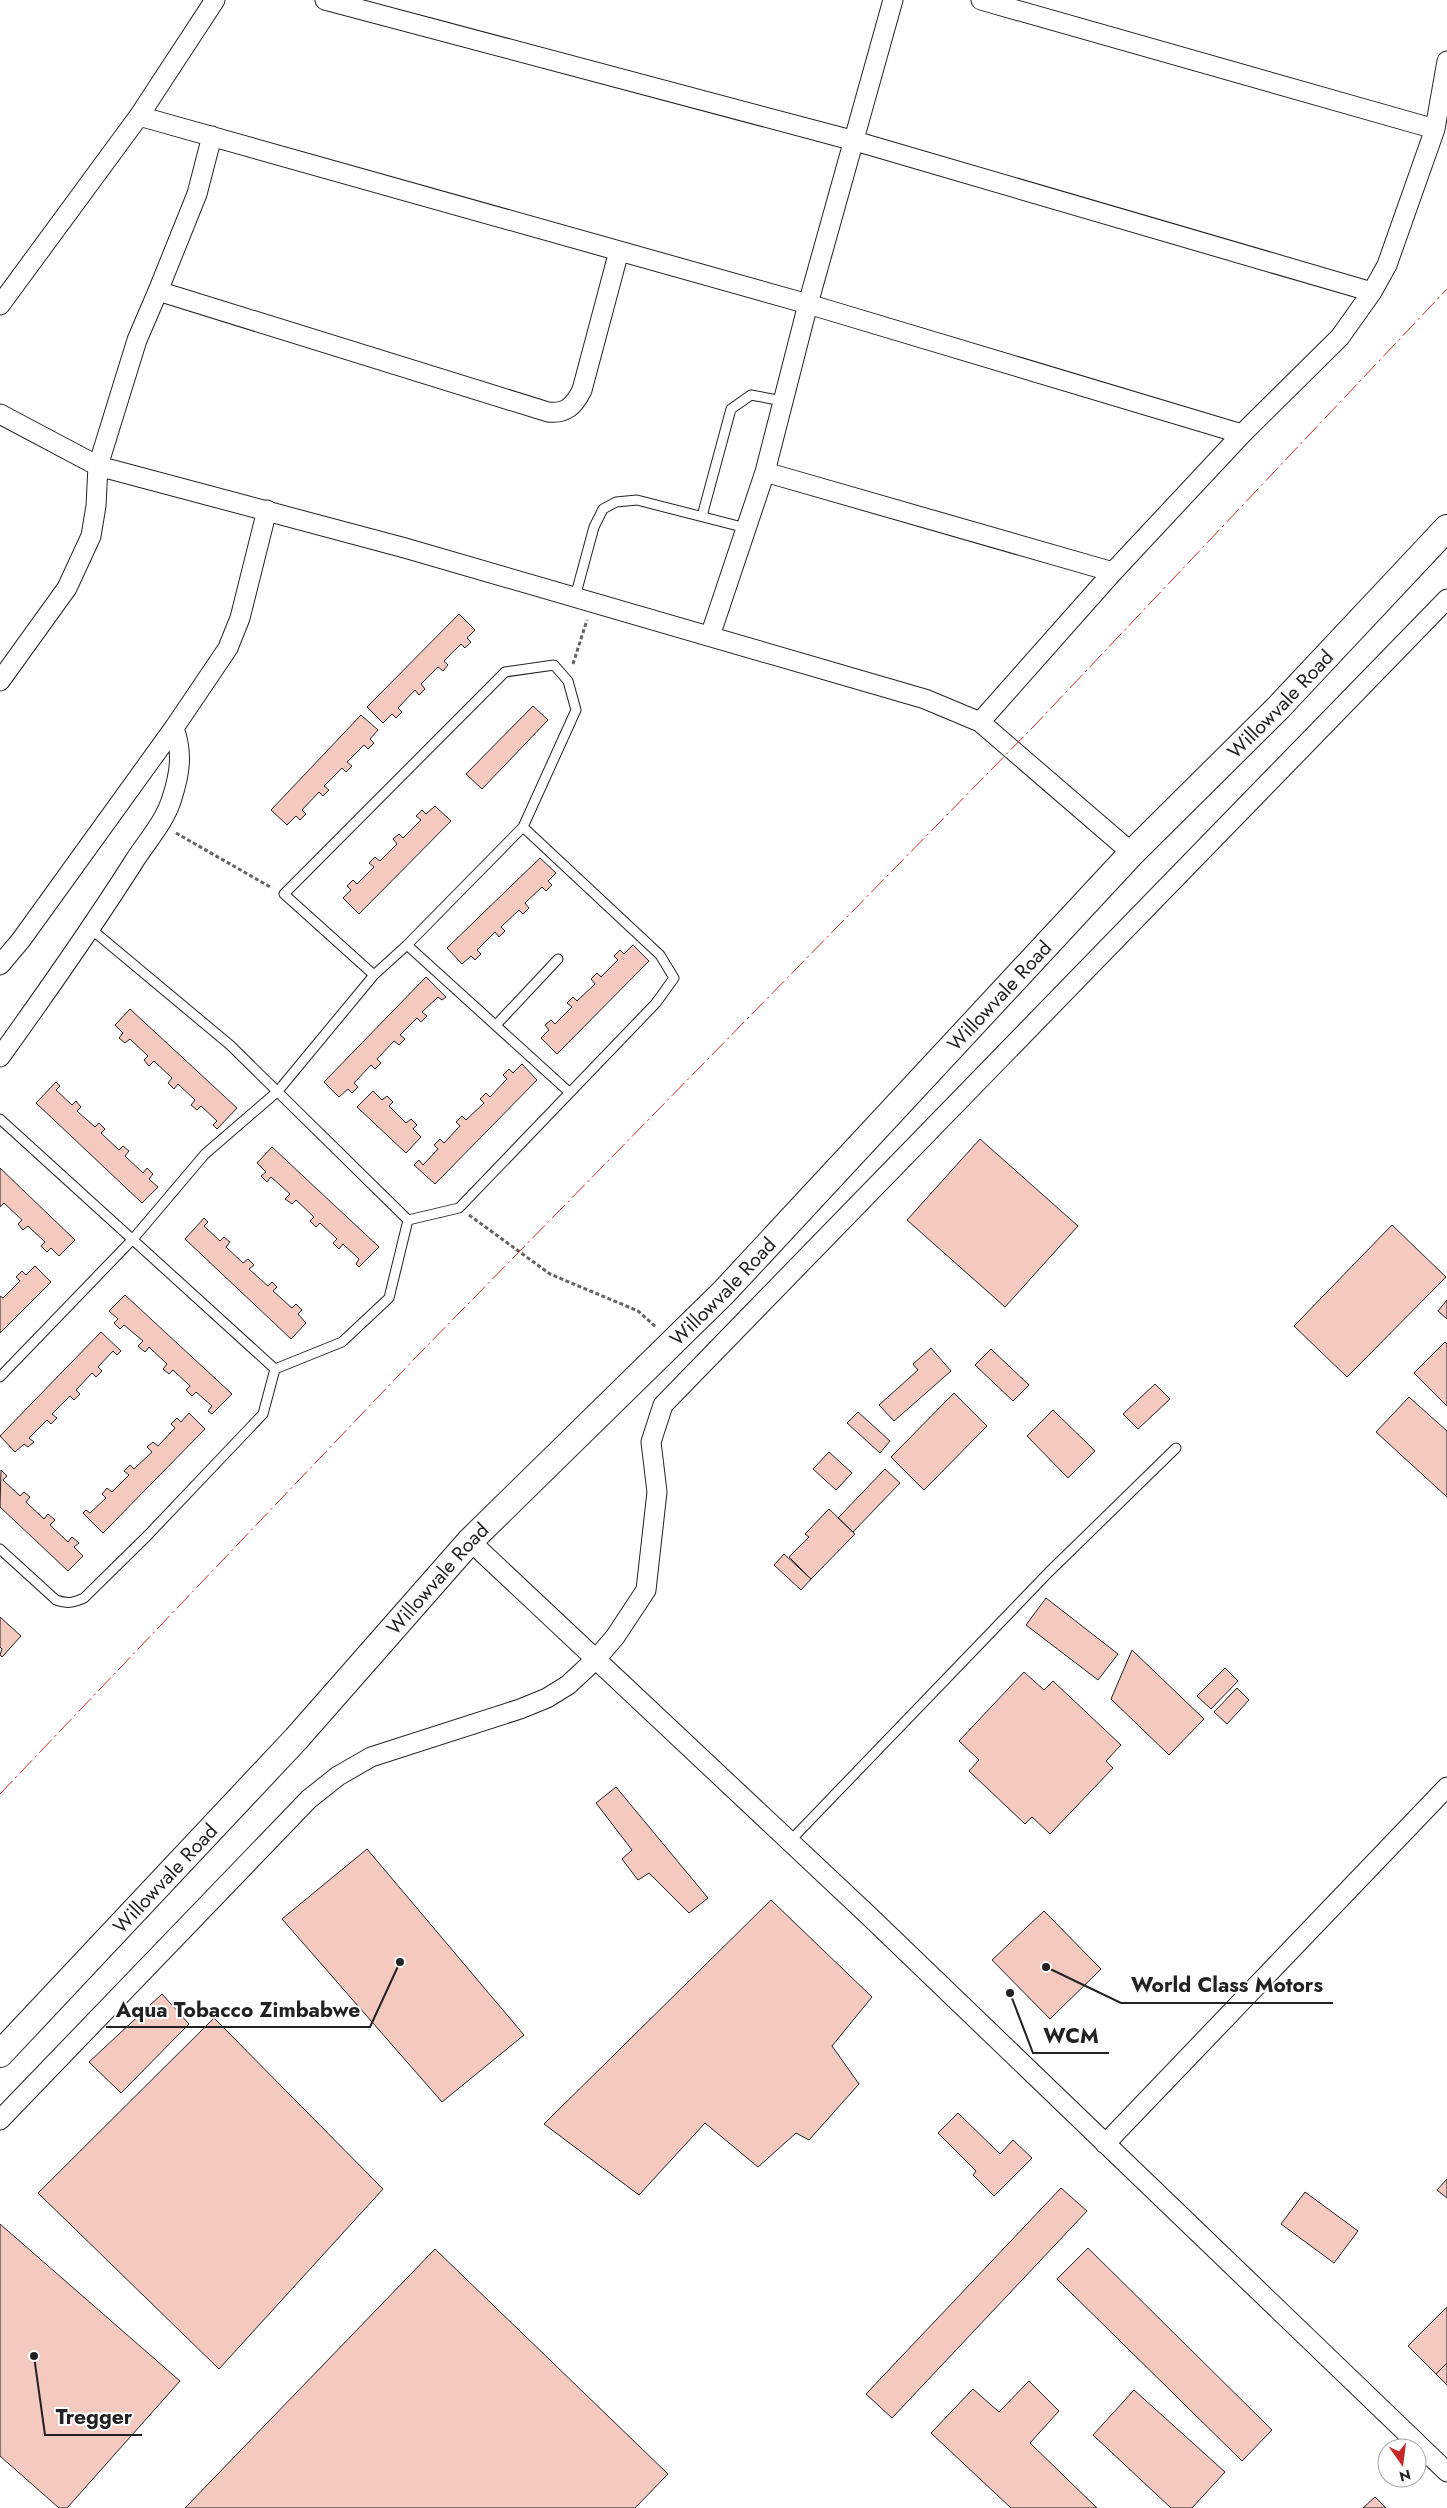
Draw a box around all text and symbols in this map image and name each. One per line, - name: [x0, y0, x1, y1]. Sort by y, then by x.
- street label: Willowvale Road: [1221, 644, 1340, 765]
- street label: Willowvale Road: [941, 934, 1059, 1058]
- street label: Willowvale Road: [663, 1231, 783, 1353]
- street label: Willowvale Road: [380, 1516, 495, 1642]
- street label: Willowvale Road: [106, 1817, 224, 1940]
- callout: World Class Motors: [1121, 1967, 1333, 2003]
- text: World Class Motors: [1131, 1970, 1324, 2000]
- callout: Aqua Tobacco Zimbabwe: [106, 1991, 370, 2027]
- text: Aqua Tobacco Zimbabwe: [115, 1995, 360, 2025]
- callout: WCM: [1033, 2017, 1109, 2053]
- text: WCM: [1043, 2021, 1099, 2051]
- callout: Tregger: [45, 2399, 142, 2435]
- text: Tregger: [56, 2402, 133, 2432]
- north arrow: [1377, 2438, 1427, 2488]
- text: N: [1397, 2465, 1413, 2487]

